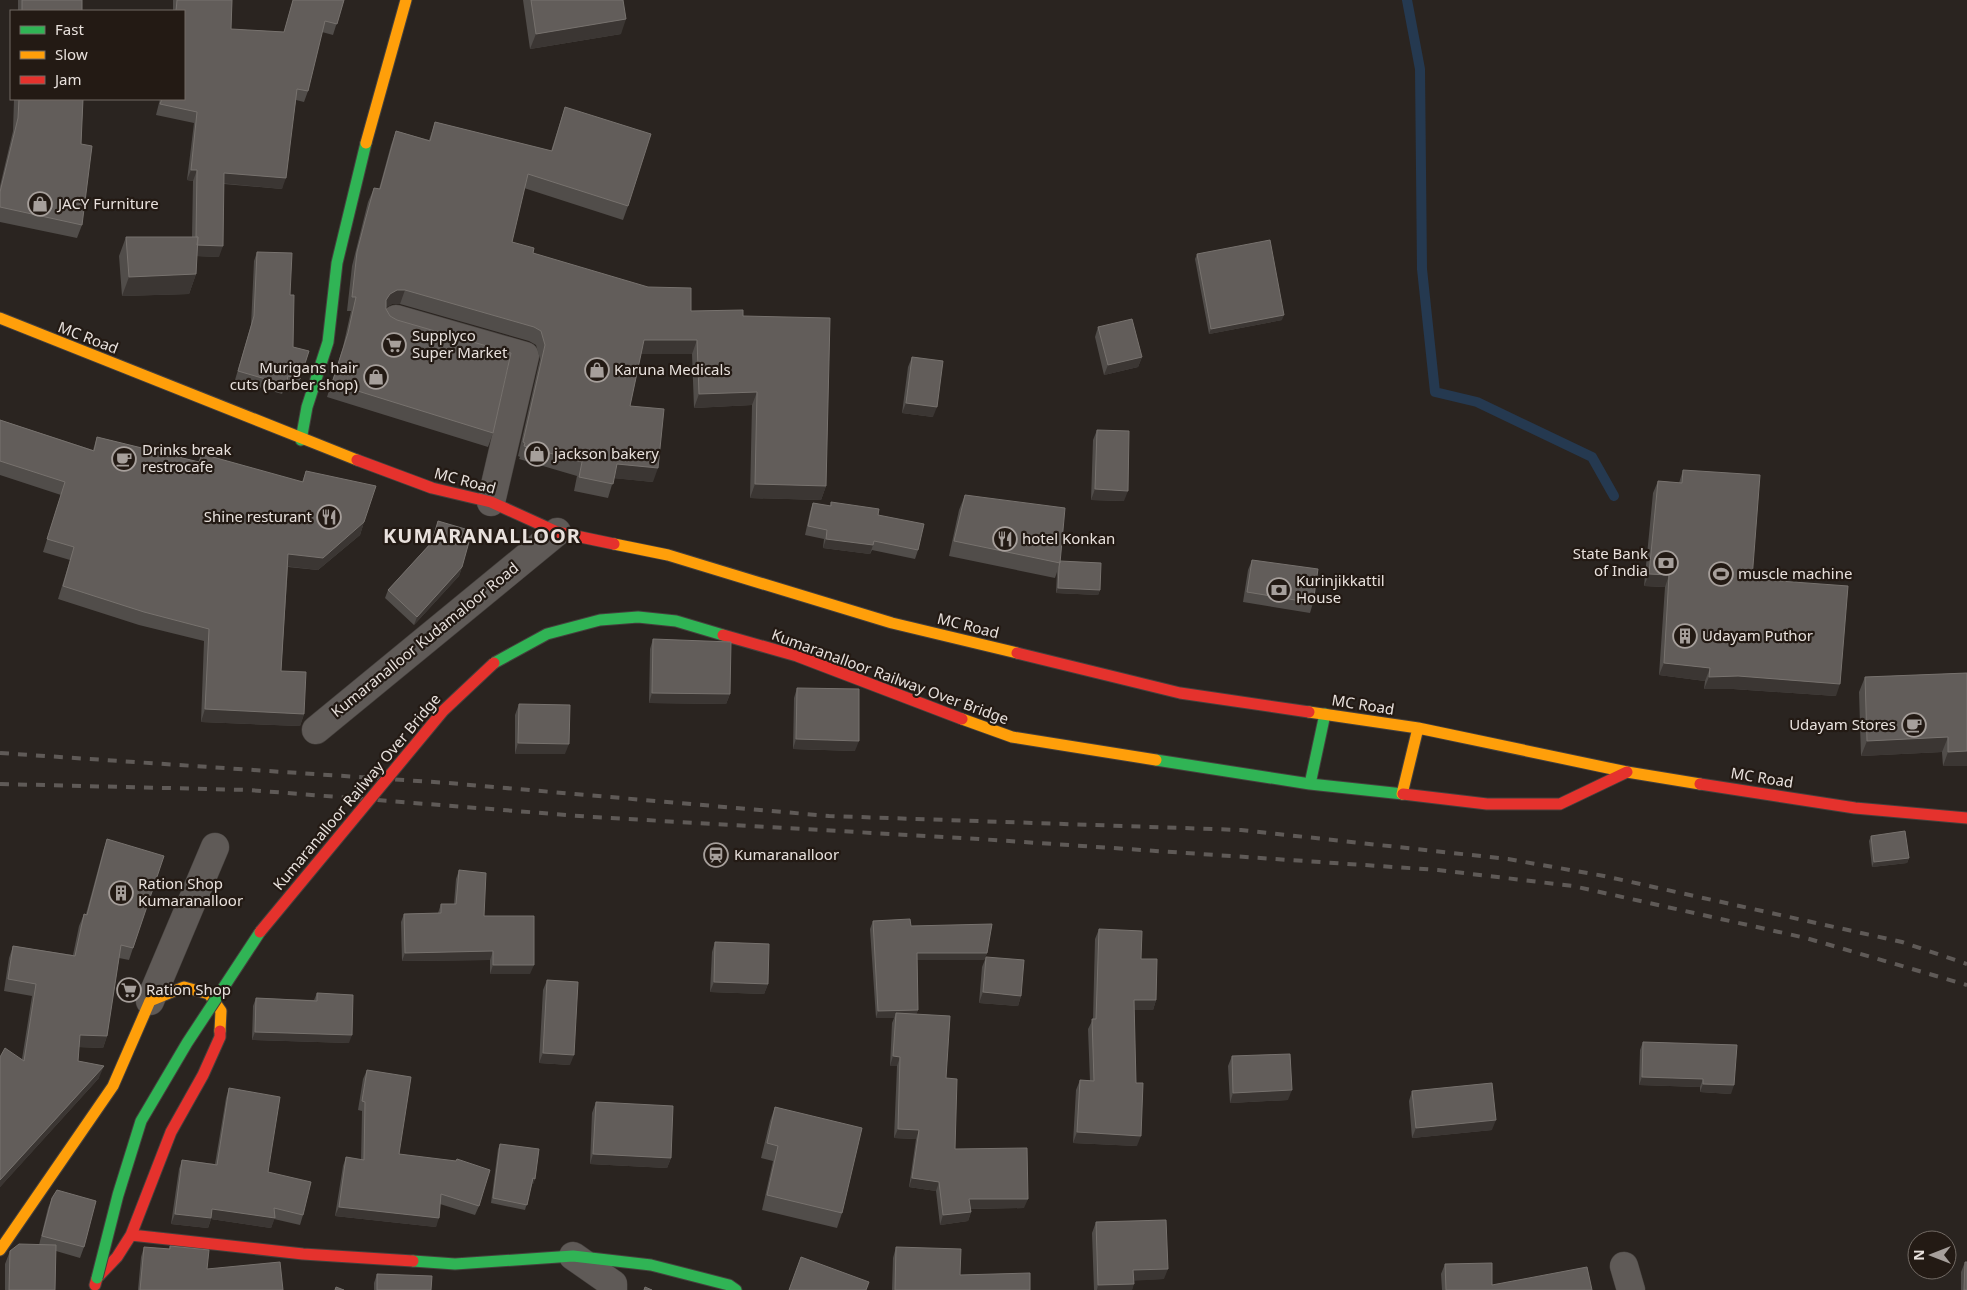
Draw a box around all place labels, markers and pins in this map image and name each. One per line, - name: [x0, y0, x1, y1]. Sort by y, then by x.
- shop icon: JACY Furniture: [27, 191, 53, 217]
- place label: JACY Furniture: [56, 193, 159, 213]
- place label: Supplyco Super Market: [412, 325, 508, 362]
- supermarket icon: Supplyco Super Market: [381, 332, 407, 358]
- place label: Murigans hair cuts (barber shop): [230, 357, 358, 394]
- shop icon: Karuna Medicals: [584, 357, 610, 383]
- place label: Karuna Medicals: [614, 359, 731, 379]
- shop icon: Murigans hair cuts (barber shop): [363, 364, 389, 390]
- place label: Drinks break restrocafe: [142, 439, 231, 476]
- shop icon: jackson bakery: [524, 441, 550, 467]
- place label: jackson bakery: [553, 443, 659, 463]
- cafe icon: Drinks break restrocafe: [111, 446, 137, 472]
- restaurant icon: Shine resturant: [316, 504, 342, 530]
- place label: Shine resturant: [204, 506, 313, 526]
- restaurant icon: hotel Konkan: [992, 526, 1018, 552]
- place label: hotel Konkan: [1022, 528, 1115, 548]
- place label: State Bank of India: [1573, 543, 1648, 580]
- bank icon: State Bank of India: [1653, 550, 1679, 576]
- sports icon: muscle machine: [1708, 561, 1734, 587]
- place label: muscle machine: [1738, 563, 1852, 583]
- place label: Kurinjikkattil House: [1296, 570, 1385, 607]
- bank icon: Kurinjikkattil House: [1266, 577, 1292, 603]
- building icon: Udayam Puthor: [1672, 623, 1698, 649]
- place label: Udayam Puthor: [1702, 625, 1813, 645]
- cafe icon: Udayam Stores: [1901, 712, 1927, 738]
- place label: Udayam Stores: [1789, 714, 1896, 734]
- station icon: Kumaranalloor: [703, 842, 729, 868]
- place label: Kumaranalloor: [734, 844, 839, 864]
- place label: Ration Shop Kumaranalloor: [138, 873, 243, 910]
- building icon: Ration Shop Kumaranalloor: [108, 880, 134, 906]
- supermarket icon: Ration Shop: [116, 977, 142, 1003]
- place label: Ration Shop: [146, 979, 231, 999]

